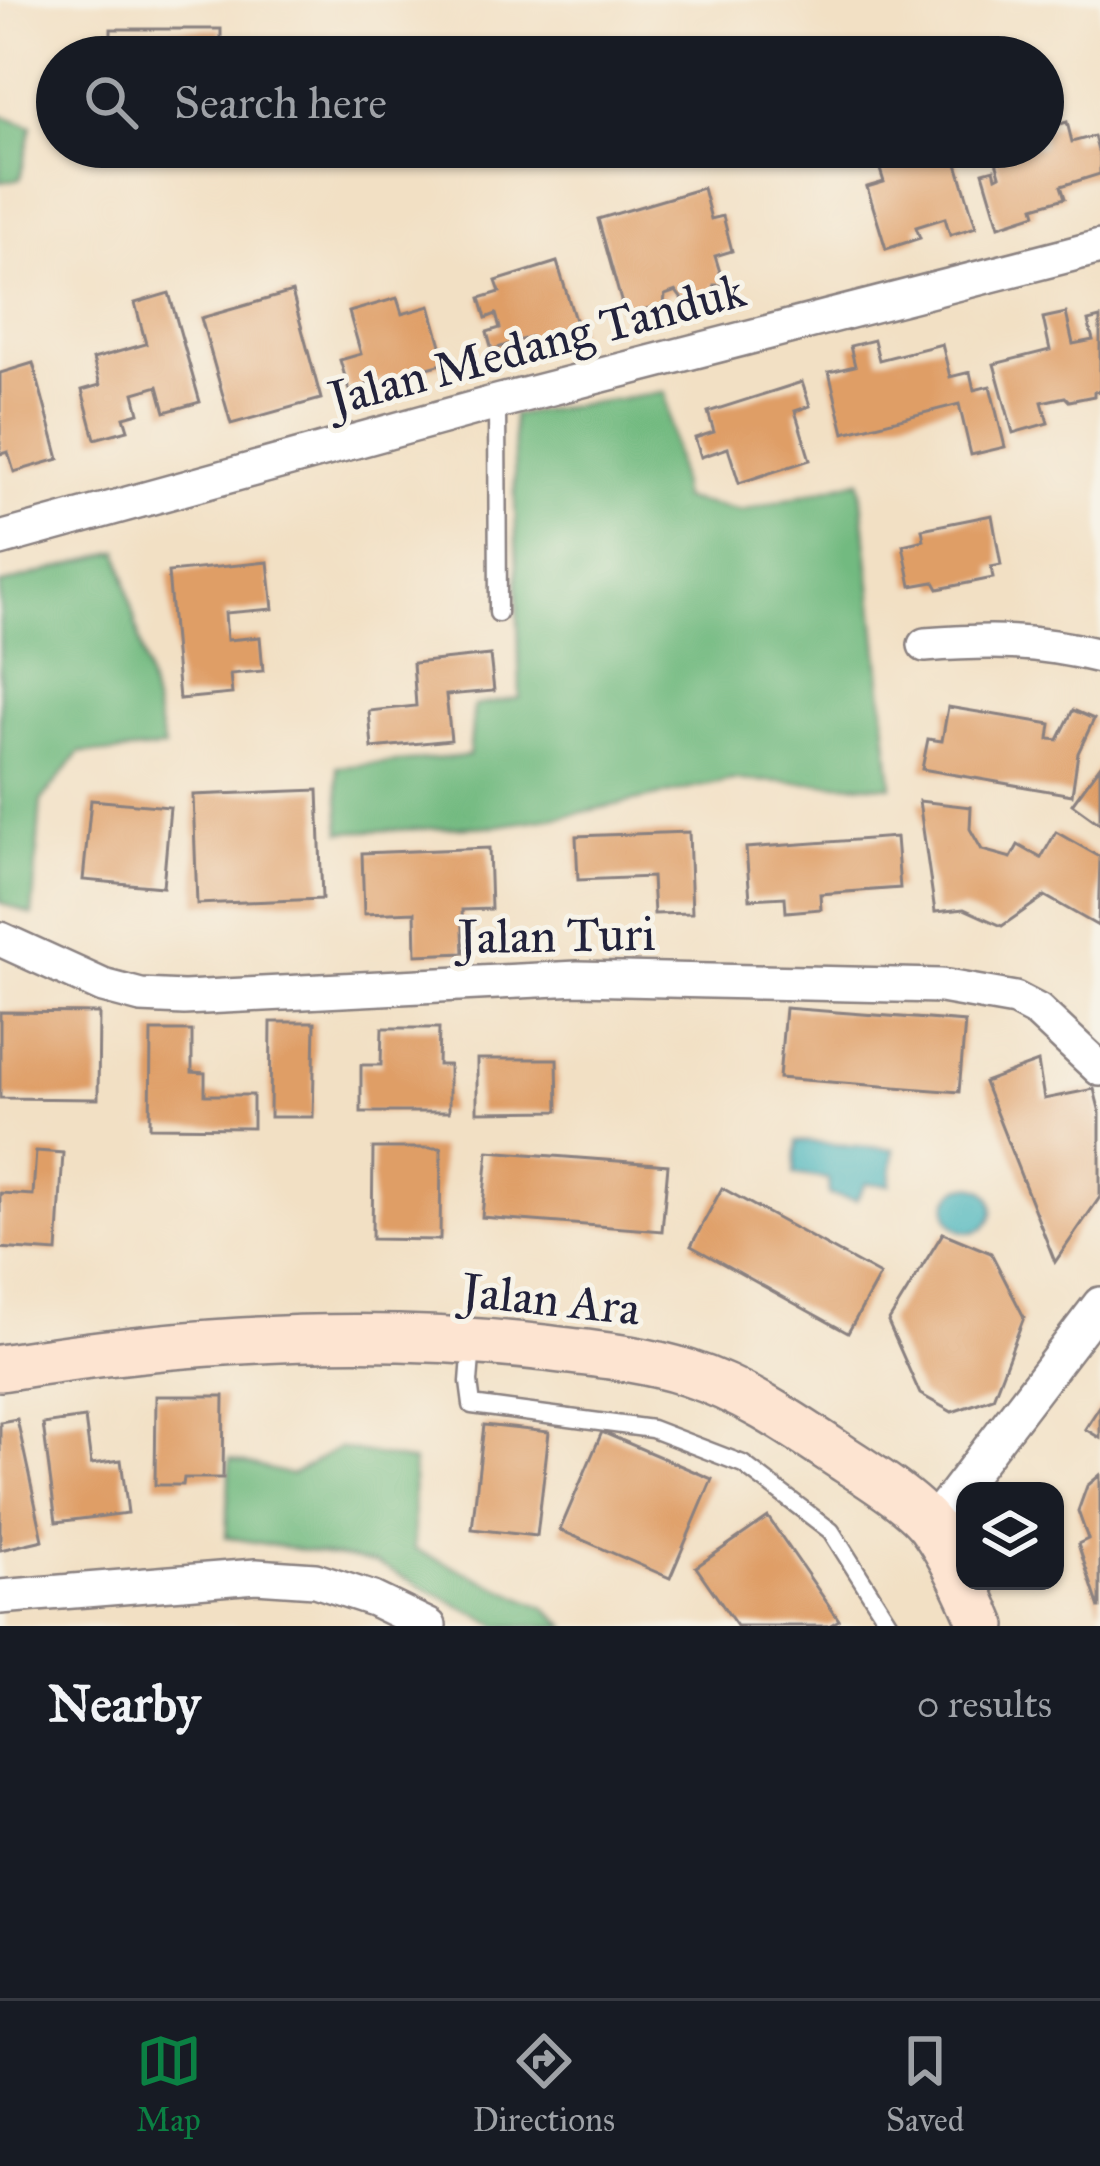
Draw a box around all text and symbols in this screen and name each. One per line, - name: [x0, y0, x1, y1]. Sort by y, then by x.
- search box: [36, 36, 1064, 168]
- icon: search: [78, 69, 144, 135]
- text: Search here: [174, 75, 387, 130]
- street label: Jalan Medang Tanduk: [318, 260, 752, 429]
- street label: Jalan Turi: [453, 904, 656, 966]
- street label: Jalan Ara: [454, 1260, 644, 1338]
- map controls: [956, 1482, 1064, 1590]
- button: layers: [956, 1482, 1064, 1590]
- text: Nearby: [48, 1673, 200, 1735]
- text: 0 results: [917, 1680, 1052, 1728]
- tab: Map: [136, 2028, 202, 2140]
- tab: Directions: [473, 2028, 615, 2140]
- tab: Saved: [886, 2028, 964, 2140]

